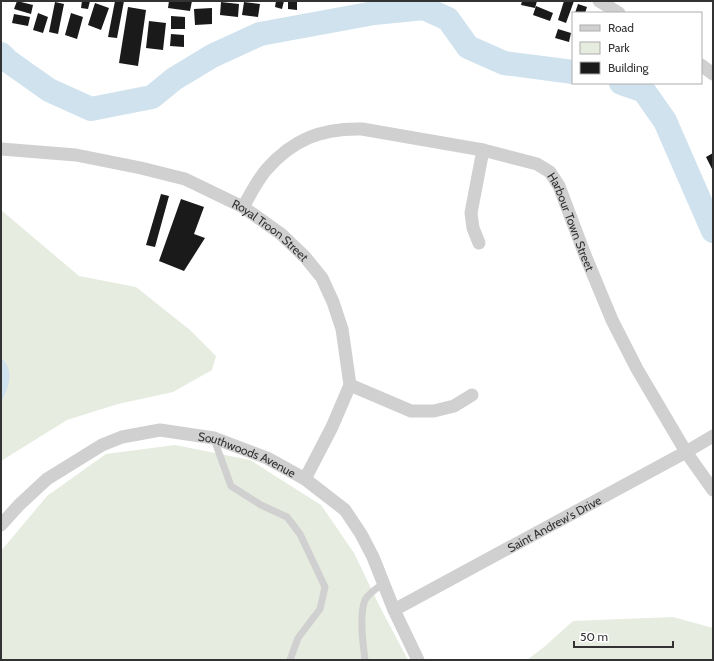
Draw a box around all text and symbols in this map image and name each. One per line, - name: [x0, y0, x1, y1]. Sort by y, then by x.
- legend: [572, 12, 702, 84]
- text: Road: [608, 20, 634, 35]
- text: Park: [608, 40, 630, 55]
- text: Building: [608, 60, 650, 75]
- street label: Harbour Town Street: [545, 169, 598, 273]
- street label: Royal Troon Street: [230, 195, 312, 264]
- street label: Southwoods Avenue: [197, 428, 299, 480]
- street label: Saint Andrew's Drive: [505, 492, 604, 555]
- scale bar: [574, 623, 673, 649]
- text: 50 m: [580, 629, 608, 644]

